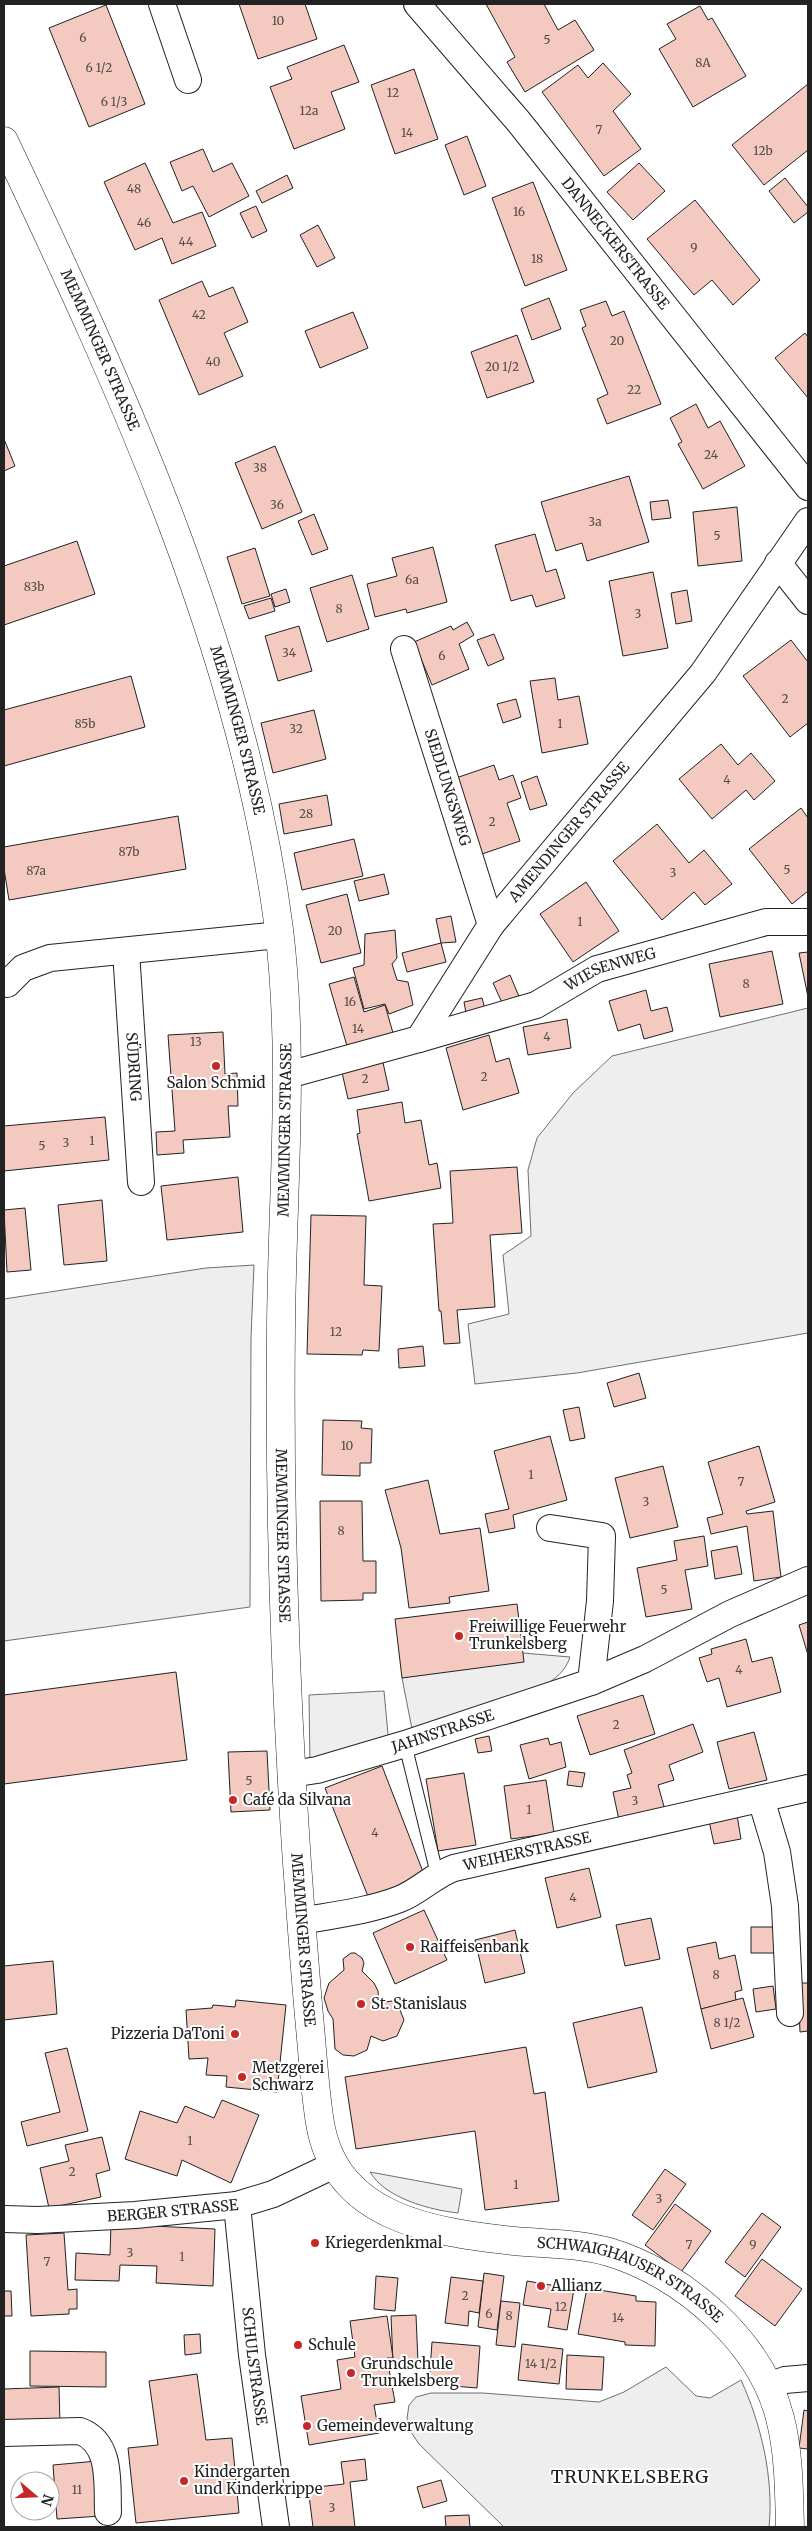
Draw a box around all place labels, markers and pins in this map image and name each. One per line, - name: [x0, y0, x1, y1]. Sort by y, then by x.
- marker: Salon Schmid: [210, 1060, 222, 1072]
- place label: Salon Schmid: [166, 1073, 266, 1092]
- place label: Freiwillige Feuerwehr Trunkelsberg: [469, 1617, 626, 1653]
- marker: Freiwillige Feuerwehr Trunkelsberg: [453, 1630, 465, 1642]
- place label: Café da Silvana: [243, 1790, 351, 1809]
- marker: Café da Silvana: [227, 1794, 239, 1806]
- place label: Raiffeisenbank: [420, 1937, 530, 1956]
- marker: Raiffeisenbank: [404, 1941, 416, 1953]
- place label: St. Stanislaus: [371, 1994, 467, 2013]
- marker: St. Stanislaus: [355, 1998, 367, 2010]
- place label: Pizzeria DaToni: [111, 2024, 225, 2043]
- marker: Pizzeria DaToni: [229, 2028, 241, 2040]
- place label: Metzgerei Schwarz: [252, 2058, 324, 2094]
- marker: Metzgerei Schwarz: [236, 2071, 248, 2083]
- place label: Kriegerdenkmal: [325, 2233, 443, 2252]
- marker: Kriegerdenkmal: [309, 2237, 321, 2249]
- place label: Allianz: [550, 2276, 602, 2295]
- marker: Allianz: [535, 2280, 547, 2292]
- place label: Schule: [308, 2335, 356, 2354]
- marker: Schule: [292, 2339, 304, 2351]
- place label: Grundschule Trunkelsberg: [361, 2354, 459, 2390]
- marker: Grundschule Trunkelsberg: [345, 2367, 357, 2379]
- place label: Gemeindeverwaltung: [317, 2416, 473, 2435]
- marker: Gemeindeverwaltung: [301, 2420, 313, 2432]
- place label: Kindergarten und Kinderkrippe: [194, 2462, 323, 2498]
- marker: Kindergarten und Kinderkrippe: [178, 2475, 190, 2487]

